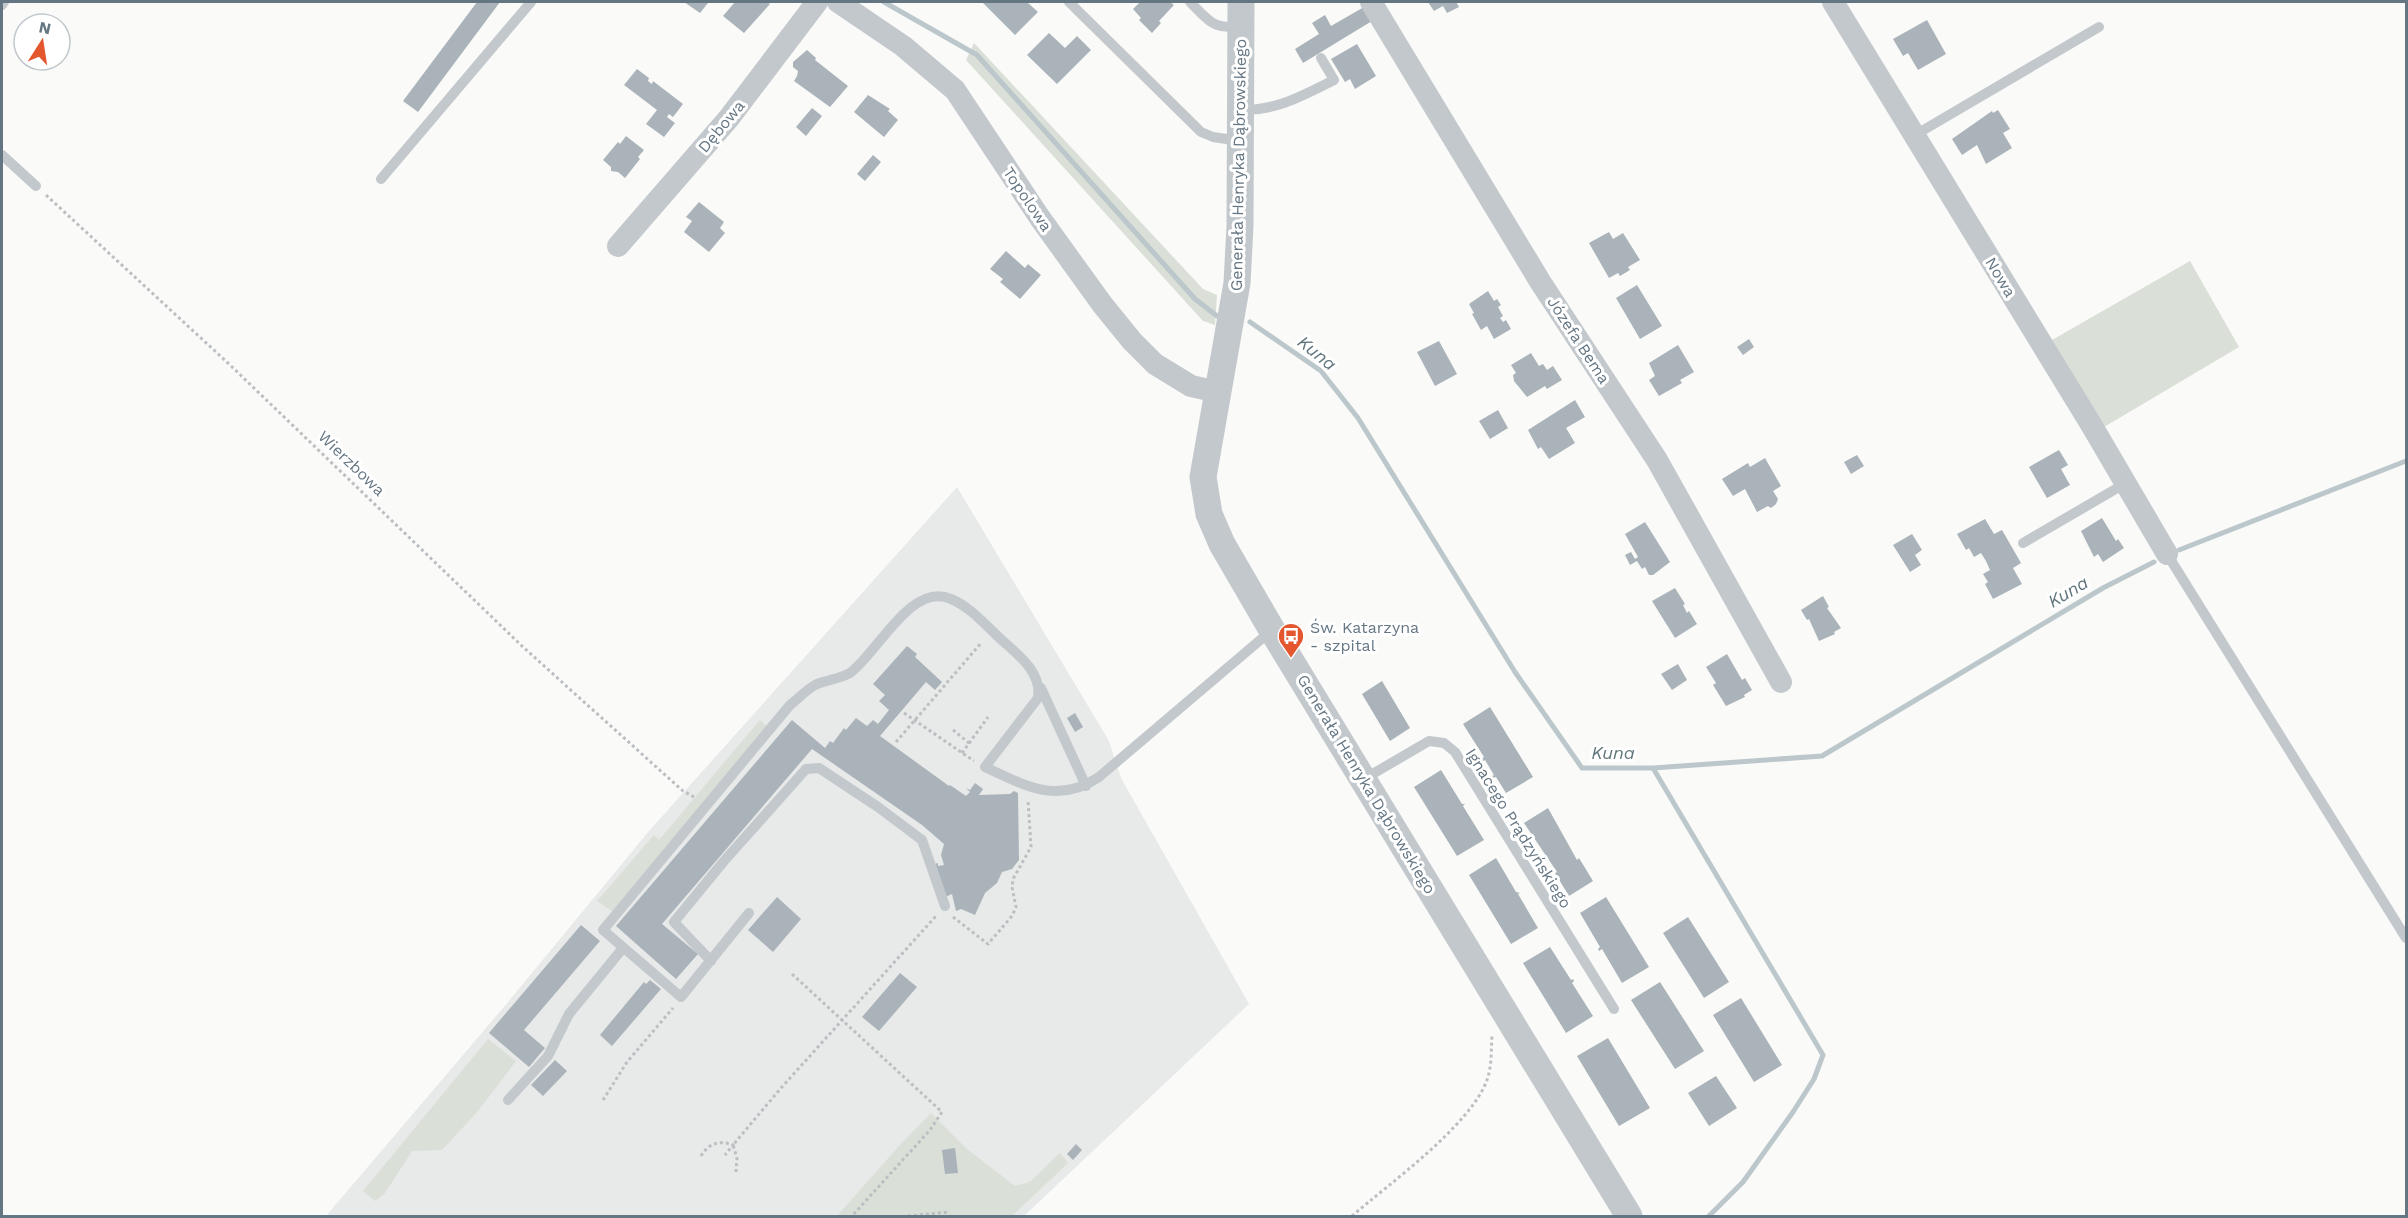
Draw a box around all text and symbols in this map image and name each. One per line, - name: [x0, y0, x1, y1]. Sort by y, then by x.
- north arrow: [12, 12, 72, 72]
- text: N: [37, 17, 53, 38]
- street label: Generała Henryka Dąbrowskiego: [1227, 39, 1250, 291]
- street label: Dębowa: [694, 96, 749, 156]
- street label: Topolowa: [999, 163, 1056, 235]
- street label: Nowa: [1981, 254, 2020, 301]
- street label: Józefa Bema: [1543, 293, 1614, 387]
- water label: Kuna: [1294, 331, 1341, 374]
- street label: Wierzbowa: [314, 427, 389, 500]
- water label: Kuna: [2044, 571, 2092, 612]
- place label: Św. Katarzyna - szpital: [1310, 618, 1419, 655]
- bus stop icon: Św. Katarzyna - szpital: [1276, 621, 1306, 659]
- street label: Generała Henryka Dąbrowskiego: [1293, 671, 1440, 897]
- water label: Kuna: [1591, 742, 1635, 763]
- street label: Ignacego Prądzyńskiego: [1462, 745, 1576, 912]

